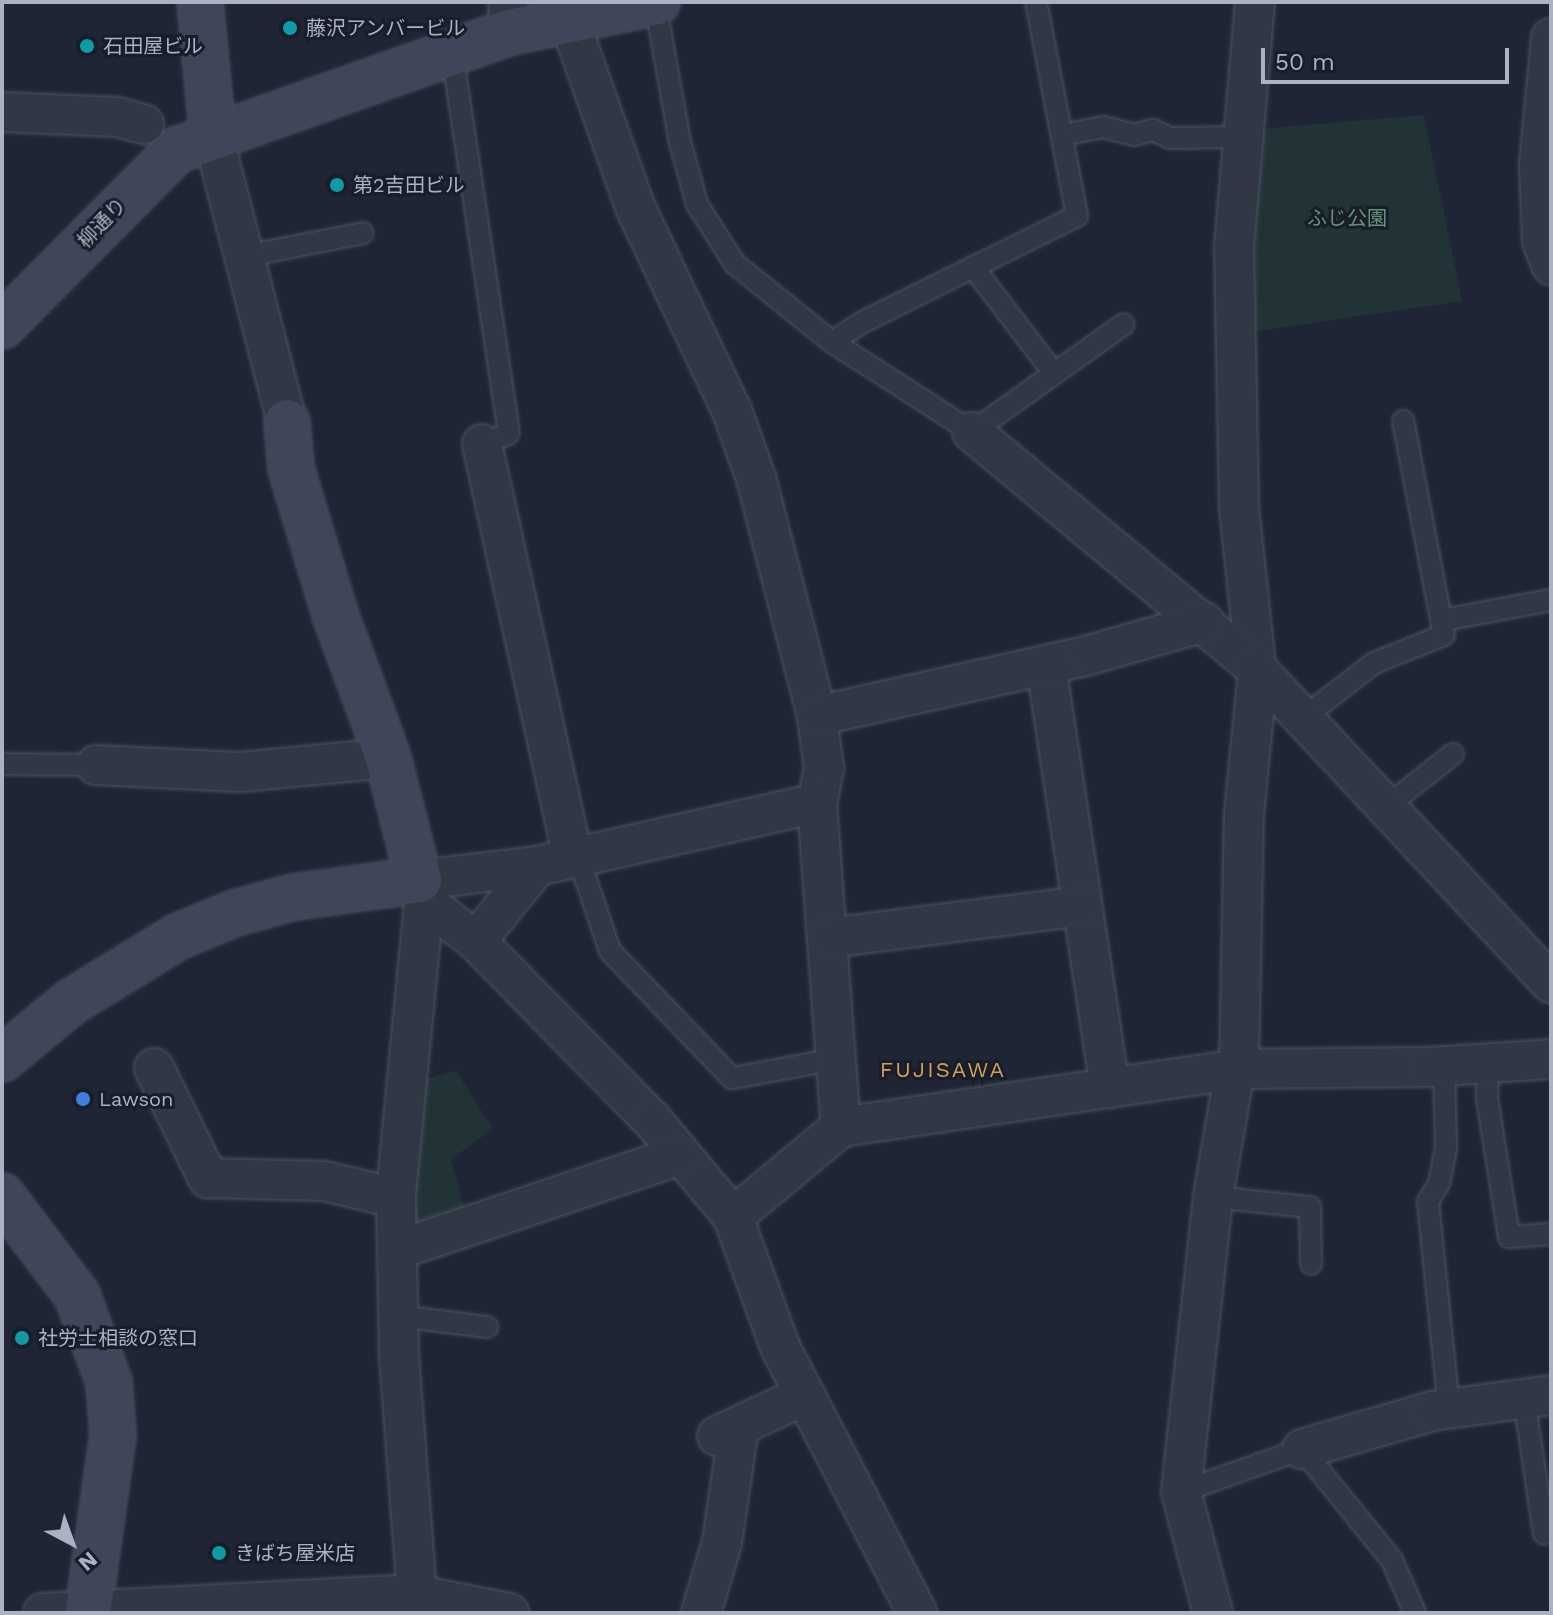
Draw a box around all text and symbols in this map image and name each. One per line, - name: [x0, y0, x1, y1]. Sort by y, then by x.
- place label: 藤沢アンバービル: [306, 16, 466, 40]
- marker: 藤沢アンバービル: [281, 19, 299, 37]
- scale bar: [1265, 32, 1513, 82]
- place label: 石田屋ビル: [103, 34, 203, 58]
- marker: 石田屋ビル: [78, 37, 96, 55]
- text: 50 m: [1275, 48, 1335, 76]
- place label: 第2吉田ビル: [353, 173, 465, 197]
- marker: 第2吉田ビル: [328, 176, 346, 194]
- street label: 柳通り: [73, 193, 131, 253]
- park label: ふじ公園: [1307, 206, 1387, 230]
- district label: FUJISAWA: [880, 1057, 1006, 1083]
- place label: Lawson: [99, 1087, 173, 1111]
- marker: Lawson: [74, 1090, 92, 1108]
- place label: 社労士相談の窓口: [38, 1326, 198, 1350]
- marker: 社労士相談の窓口: [13, 1329, 31, 1347]
- north arrow: [32, 1503, 112, 1583]
- place label: きばち屋米店: [235, 1541, 355, 1565]
- marker: きばち屋米店: [210, 1544, 228, 1562]
- text: N: [74, 1547, 102, 1576]

